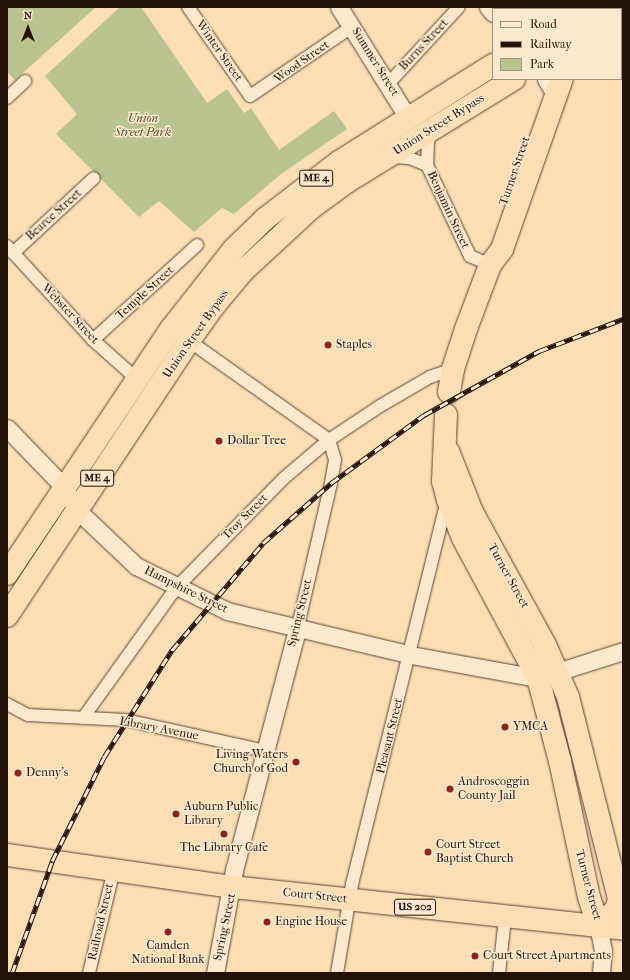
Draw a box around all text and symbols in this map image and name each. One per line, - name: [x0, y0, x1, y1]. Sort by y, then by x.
- north arrow: [8, 8, 48, 48]
- legend: [492, 8, 622, 80]
- text: N: [24, 9, 32, 22]
- street label: Burns Street: [396, 16, 452, 74]
- text: Road: [530, 17, 557, 31]
- street label: Winter Street: [193, 18, 245, 84]
- street label: Summer Street: [348, 25, 402, 99]
- text: Railway: [530, 37, 572, 51]
- street label: Wood Street: [272, 38, 332, 86]
- text: Park: [530, 57, 554, 71]
- street label: Union Street Bypass: [391, 91, 487, 159]
- park label: Union Street Park: [115, 112, 171, 140]
- street label: Turner Street: [496, 135, 534, 207]
- road number: ME 4: [299, 169, 333, 187]
- street label: Benjamin Street: [424, 169, 472, 251]
- street label: Bearce Street: [23, 186, 85, 244]
- street label: Temple Street: [113, 263, 177, 323]
- street label: Webster Street: [38, 281, 102, 347]
- street label: Union Street Bypass: [160, 287, 232, 381]
- place label: Staples: [336, 338, 372, 352]
- marker: Staples: [323, 340, 333, 350]
- place label: Dollar Tree: [227, 434, 286, 448]
- marker: Dollar Tree: [214, 436, 224, 446]
- road number: ME 4: [80, 469, 114, 487]
- street label: Troy Street: [219, 491, 271, 543]
- street label: Turner Street: [484, 541, 532, 611]
- street label: Hampshire Street: [142, 563, 230, 617]
- street label: Spring Street: [285, 578, 315, 648]
- street label: Pleasant Street: [374, 697, 406, 775]
- street label: Library Avenue: [118, 714, 200, 744]
- place label: YMCA: [513, 720, 548, 734]
- marker: YMCA: [500, 722, 510, 732]
- place label: Living Waters Church of God: [213, 748, 288, 776]
- marker: Living Waters Church of God: [291, 757, 301, 767]
- place label: Denny's: [26, 766, 68, 780]
- marker: Denny's: [13, 768, 23, 778]
- place label: Androscoggin County Jail: [458, 775, 530, 803]
- marker: Androscoggin County Jail: [445, 784, 455, 794]
- place label: Auburn Public Library: [184, 800, 258, 828]
- marker: Auburn Public Library: [171, 809, 181, 819]
- marker: The Library Cafe: [219, 829, 229, 839]
- place label: Court Street Baptist Church: [436, 838, 513, 866]
- place label: The Library Cafe: [180, 841, 268, 855]
- marker: Court Street Baptist Church: [423, 847, 433, 857]
- street label: Turner Street: [572, 848, 604, 922]
- street label: Railroad Street: [85, 882, 117, 962]
- street label: Court Street: [282, 885, 348, 907]
- street label: Spring Street: [211, 892, 239, 962]
- road number: US 202: [394, 898, 436, 916]
- place label: Engine House: [275, 915, 347, 929]
- marker: Engine House: [262, 917, 272, 927]
- marker: Camden National Bank: [163, 927, 173, 937]
- place label: Camden National Bank: [131, 939, 205, 967]
- place label: Court Street Apartments: [483, 949, 611, 963]
- marker: Court Street Apartments: [470, 951, 480, 961]

